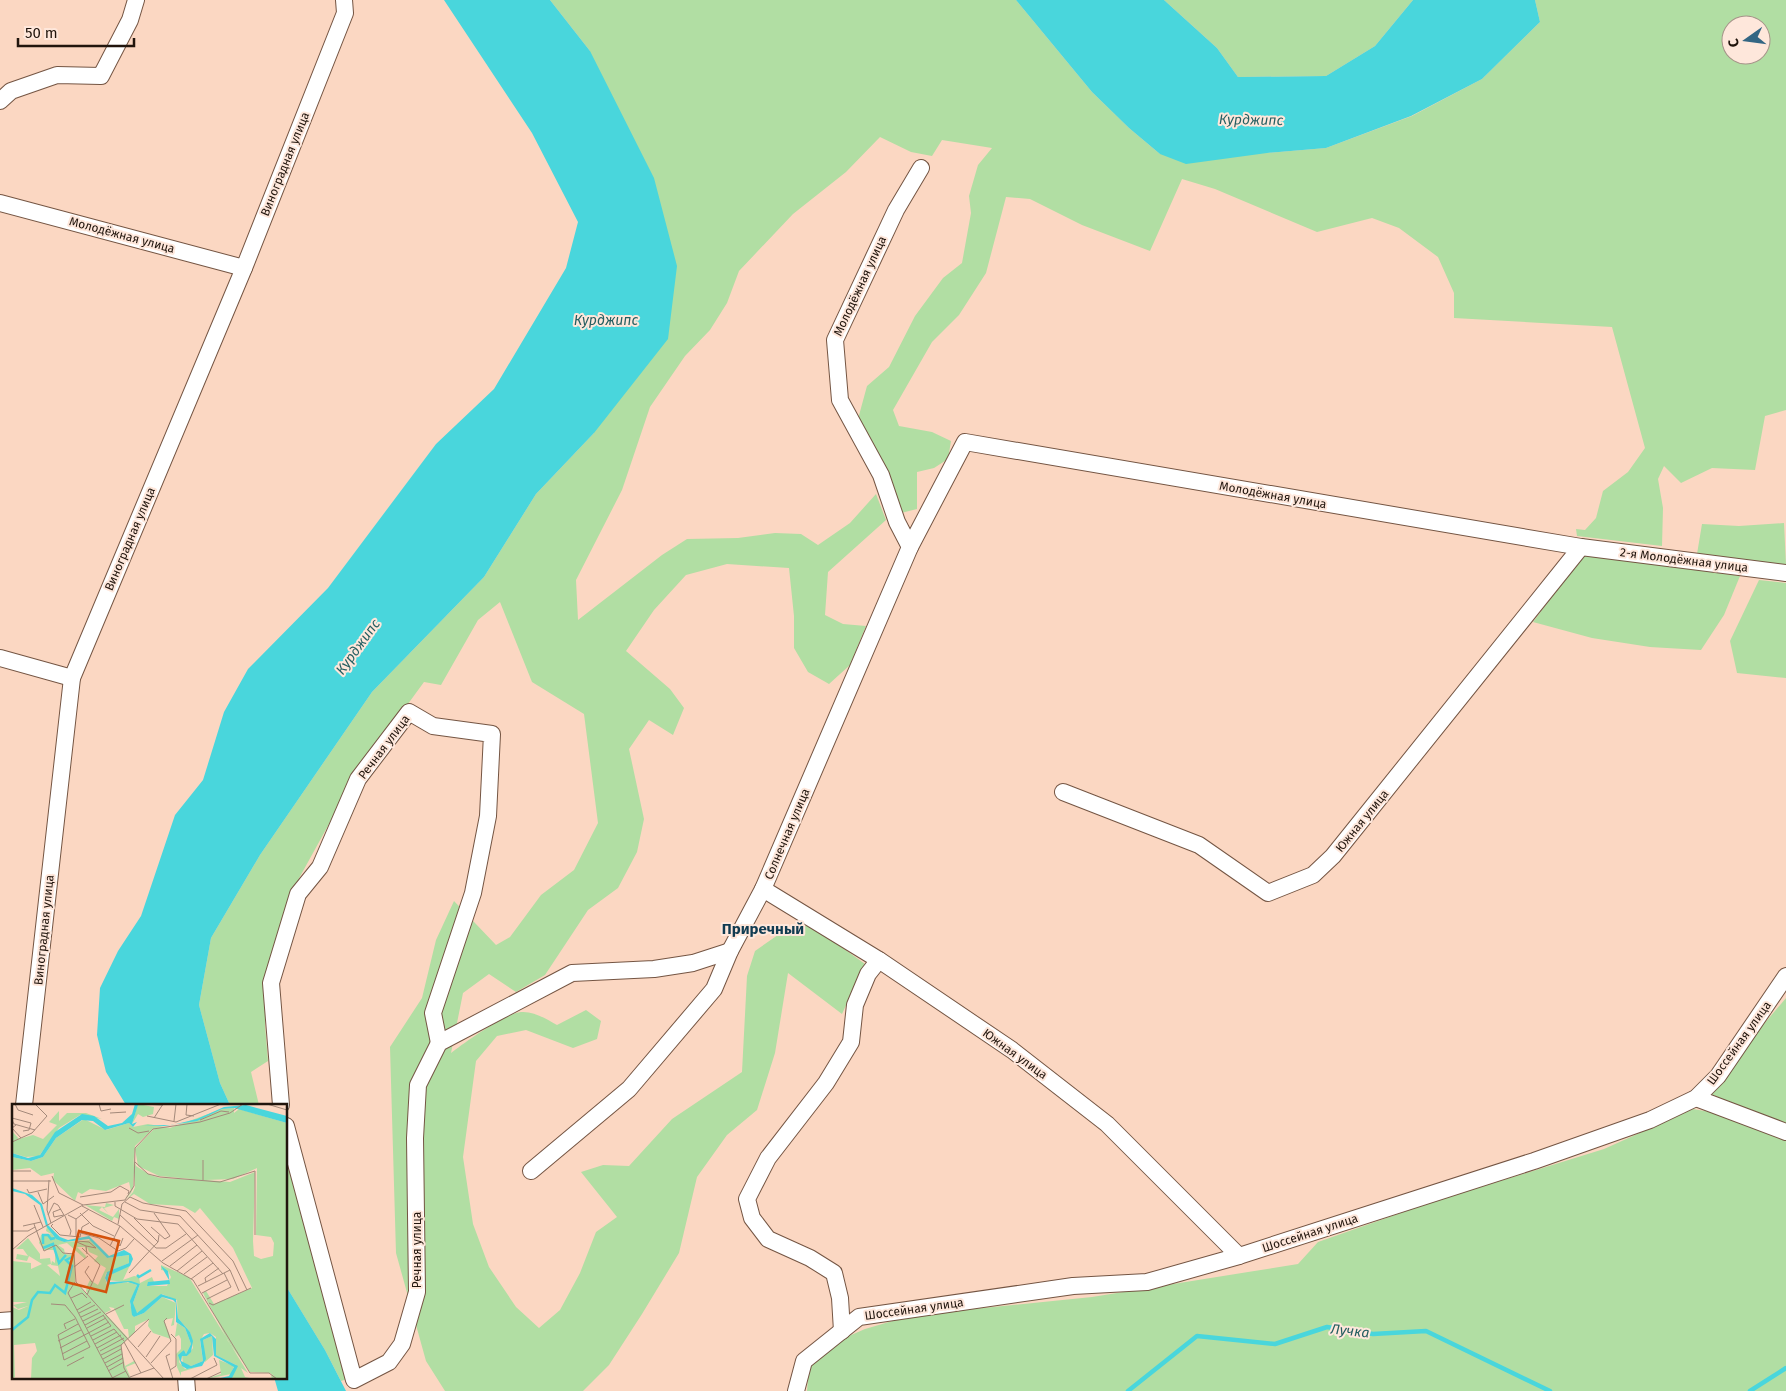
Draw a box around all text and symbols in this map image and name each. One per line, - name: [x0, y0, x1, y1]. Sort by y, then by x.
- scale bar: [18, 15, 134, 47]
- north arrow: [1721, 15, 1771, 65]
- text: 50 m: [25, 24, 58, 42]
- text: С: [1725, 37, 1743, 49]
- street label: Виноградная улица: [258, 110, 312, 218]
- water label: Курджипс: [1219, 111, 1284, 129]
- street label: Молодёжная улица: [68, 214, 176, 256]
- street label: Молодёжная улица: [831, 234, 889, 338]
- water label: Курджипс: [574, 312, 639, 329]
- street label: Молодёжная улица: [1218, 479, 1328, 511]
- street label: Виноградная улица: [102, 485, 158, 593]
- street label: 2-я Молодёжная улица: [1619, 545, 1749, 575]
- water label: Курджипс: [332, 616, 384, 678]
- street label: Речная улица: [355, 712, 413, 782]
- street label: Солнечная улица: [762, 786, 812, 882]
- street label: Южная улица: [1333, 787, 1391, 855]
- street label: Виноградная улица: [31, 874, 57, 986]
- district label: Приречный: [722, 920, 804, 938]
- street label: Шоссейная улица: [1704, 999, 1774, 1087]
- street label: Южная улица: [980, 1026, 1050, 1082]
- inset map: [12, 1104, 288, 1378]
- street label: Шоссейная улица: [1260, 1211, 1360, 1255]
- street label: Речная улица: [410, 1212, 424, 1288]
- street label: Шоссейная улица: [864, 1295, 964, 1323]
- water label: Лучка: [1329, 1320, 1370, 1341]

